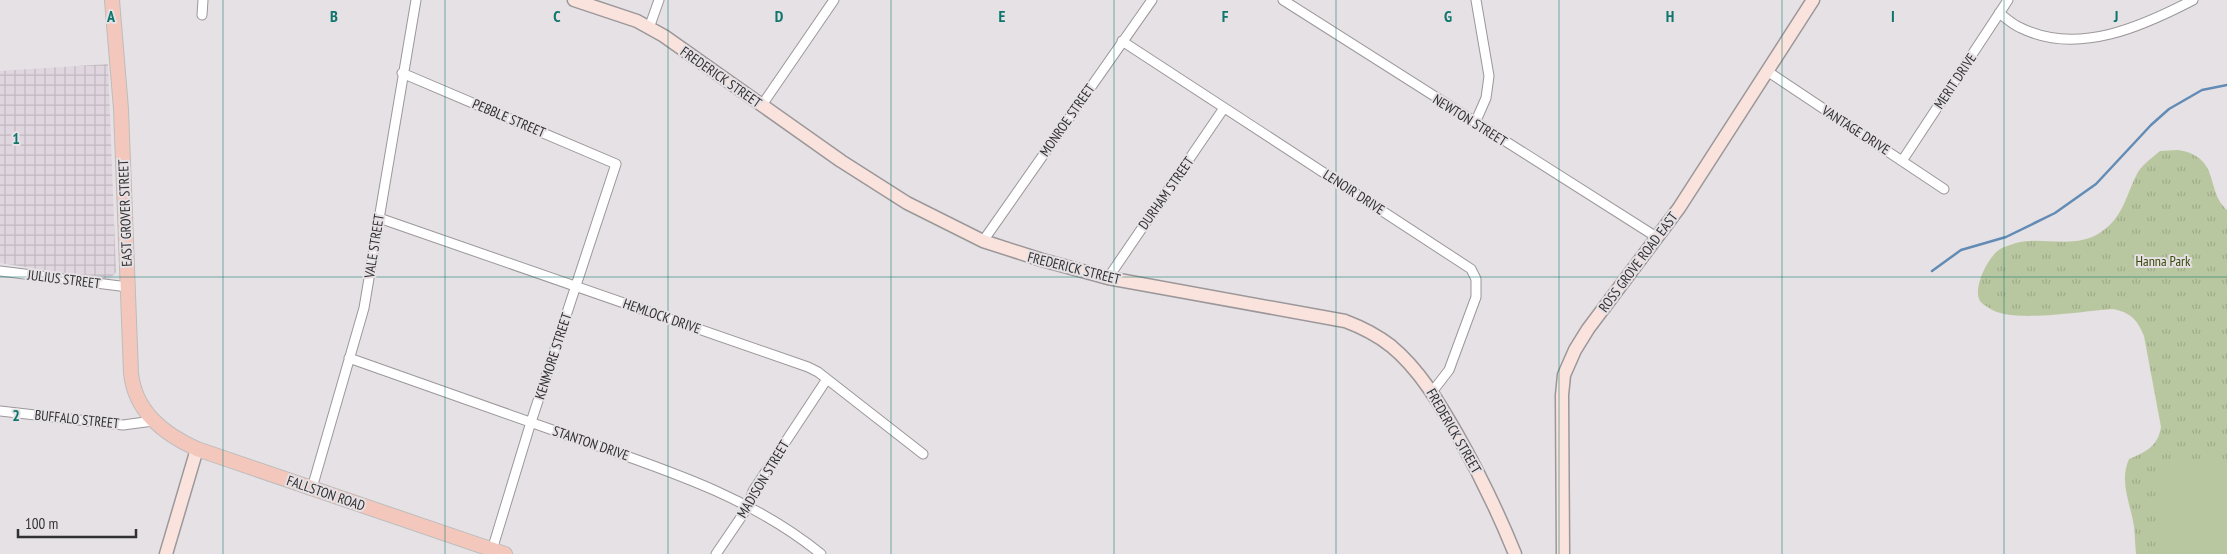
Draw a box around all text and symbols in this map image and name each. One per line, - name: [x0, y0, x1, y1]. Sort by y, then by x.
- text: A: [106, 6, 116, 26]
- text: B: [330, 6, 338, 26]
- text: C: [553, 6, 561, 26]
- text: D: [775, 6, 784, 26]
- text: E: [999, 6, 1006, 26]
- text: F: [1222, 6, 1229, 26]
- text: G: [1444, 6, 1452, 26]
- text: H: [1666, 6, 1674, 26]
- text: I: [1891, 6, 1895, 26]
- text: J: [2113, 6, 2118, 26]
- street label: FREDERICK STREET: [677, 42, 766, 112]
- street label: MERIT DRIVE: [1930, 50, 1980, 112]
- street label: MONROE STREET: [1035, 80, 1099, 160]
- street label: NEWTON STREET: [1430, 90, 1511, 150]
- street label: PEBBLE STREET: [470, 95, 549, 142]
- street label: VANTAGE DRIVE: [1818, 101, 1893, 159]
- text: 1: [12, 128, 20, 148]
- street label: DURHAM STREET: [1134, 153, 1198, 233]
- street label: EAST GROVER STREET: [114, 158, 136, 267]
- street label: LENOIR DRIVE: [1320, 165, 1388, 219]
- street label: ROSS GROVE ROAD EAST: [1595, 208, 1682, 316]
- street label: VALE STREET: [360, 212, 388, 280]
- street label: FREDERICK STREET: [1026, 248, 1123, 288]
- park label: Hanna Park: [2136, 252, 2191, 270]
- street label: JULIUS STREET: [26, 265, 102, 292]
- street label: HEMLOCK DRIVE: [621, 294, 703, 338]
- street label: KENMORE STREET: [531, 310, 576, 402]
- street label: FREDERICK STREET: [1422, 385, 1486, 477]
- text: 2: [12, 405, 20, 425]
- street label: BUFFALO STREET: [34, 406, 121, 432]
- street label: STANTON DRIVE: [551, 422, 631, 464]
- street label: MADISON STREET: [733, 436, 794, 521]
- street label: FALLSTON ROAD: [284, 471, 368, 515]
- scale bar: [18, 506, 135, 538]
- text: 100 m: [25, 514, 58, 533]

